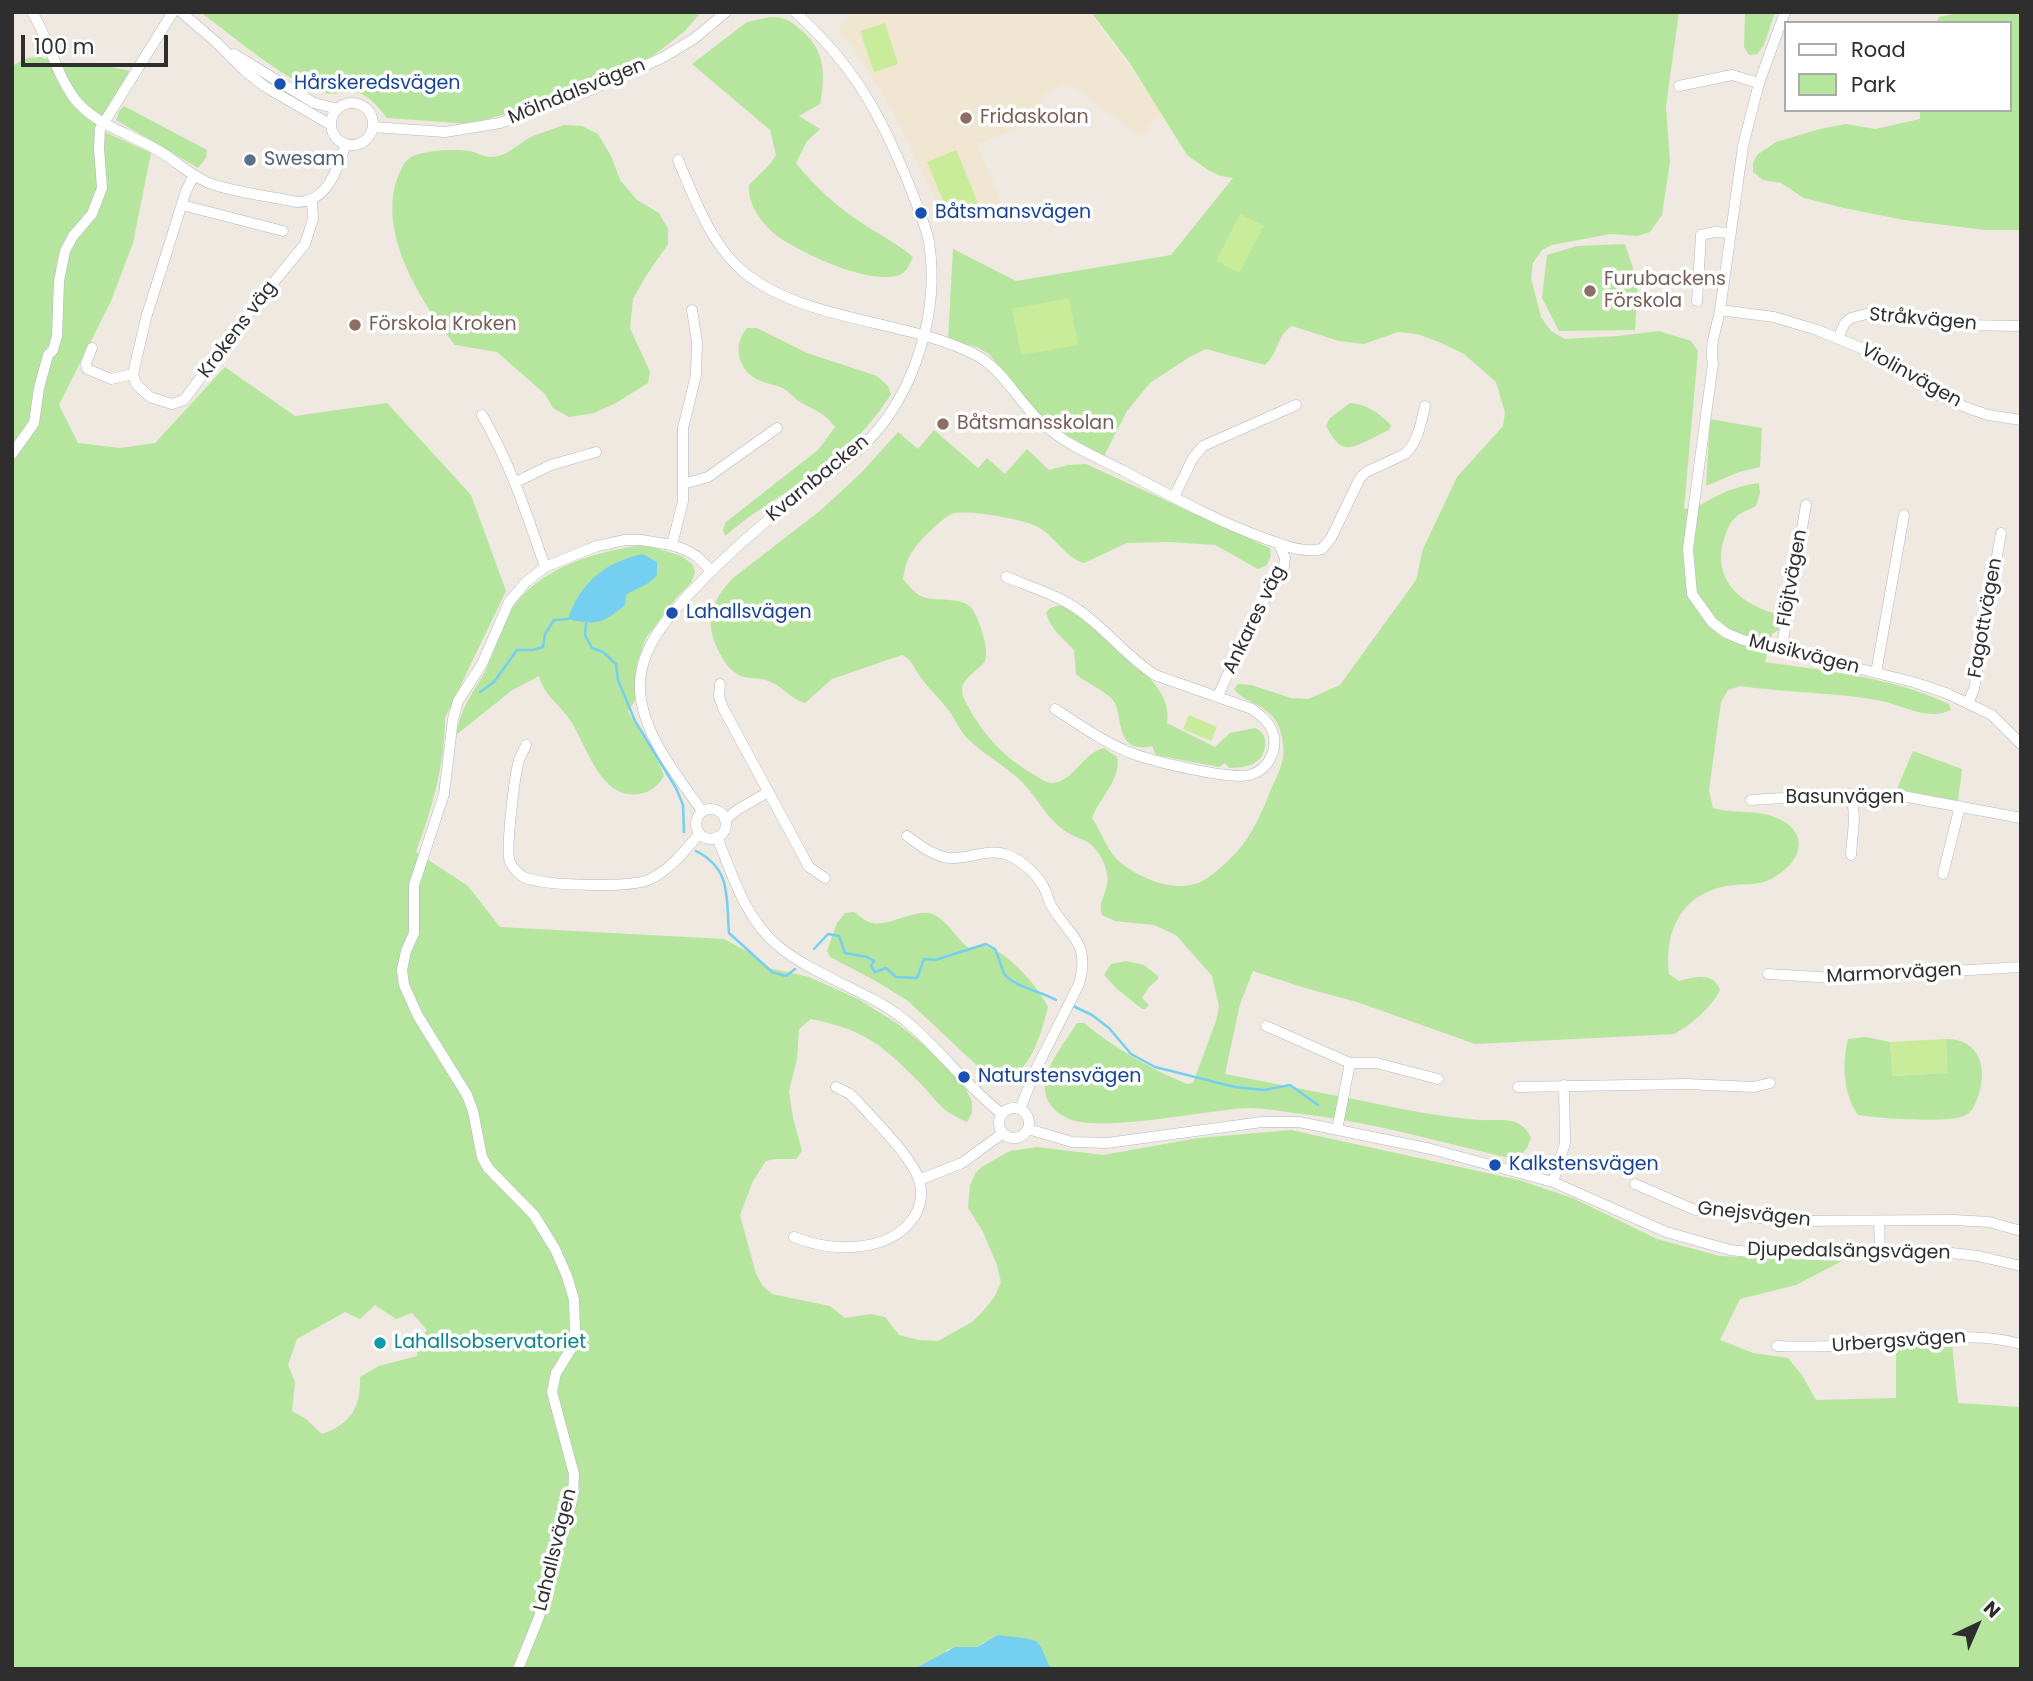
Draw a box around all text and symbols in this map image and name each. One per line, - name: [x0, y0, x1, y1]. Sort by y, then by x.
- scale bar: [24, 21, 172, 65]
- legend: [1784, 21, 2012, 112]
- text: 100 m: [34, 32, 94, 61]
- text: Road: [1851, 35, 1906, 64]
- street label: Mölndalsvägen: [505, 54, 649, 130]
- text: Park: [1851, 70, 1896, 99]
- place label: Hårskeredsvägen: [294, 73, 460, 95]
- marker: Hårskeredsvägen: [272, 76, 288, 92]
- place label: Fridaskolan: [980, 107, 1089, 129]
- marker: Fridaskolan: [958, 110, 974, 126]
- place label: Swesam: [264, 149, 345, 171]
- marker: Swesam: [242, 152, 258, 168]
- place label: Båtsmansvägen: [935, 202, 1091, 224]
- marker: Båtsmansvägen: [913, 205, 929, 221]
- place label: Furubackens Förskola: [1604, 269, 1726, 313]
- street label: Krokens väg: [194, 277, 282, 383]
- marker: Furubackens Förskola: [1582, 283, 1598, 299]
- street label: Stråkvägen: [1868, 304, 1978, 336]
- place label: Förskola Kroken: [369, 314, 517, 336]
- marker: Förskola Kroken: [347, 317, 363, 333]
- street label: Violinvägen: [1857, 339, 1965, 413]
- place label: Båtsmansskolan: [957, 413, 1114, 435]
- marker: Båtsmansskolan: [935, 416, 951, 432]
- street label: Kvarnbacken: [762, 431, 874, 527]
- street label: Flöjtvägen: [1773, 528, 1813, 628]
- street label: Fagottvägen: [1964, 556, 2008, 680]
- street label: Ankares väg: [1219, 562, 1291, 678]
- place label: Lahallsvägen: [686, 602, 812, 624]
- marker: Lahallsvägen: [664, 605, 680, 621]
- street label: Musikvägen: [1746, 630, 1862, 680]
- street label: Basunvägen: [1785, 787, 1905, 809]
- street label: Marmorvägen: [1826, 959, 1962, 989]
- place label: Naturstensvägen: [978, 1066, 1141, 1088]
- marker: Naturstensvägen: [956, 1069, 972, 1085]
- place label: Kalkstensvägen: [1509, 1154, 1659, 1176]
- marker: Kalkstensvägen: [1487, 1157, 1503, 1173]
- street label: Gnejsvägen: [1696, 1198, 1812, 1232]
- street label: Djupedalsängsvägen: [1747, 1239, 1951, 1265]
- street label: Urbergsvägen: [1831, 1326, 1967, 1358]
- place label: Lahallsobservatoriet: [394, 1332, 586, 1354]
- marker: Lahallsobservatoriet: [372, 1335, 388, 1351]
- street label: Lahallsvägen: [530, 1486, 582, 1614]
- north arrow: [1942, 1590, 2012, 1660]
- text: N: [1977, 1595, 2006, 1624]

